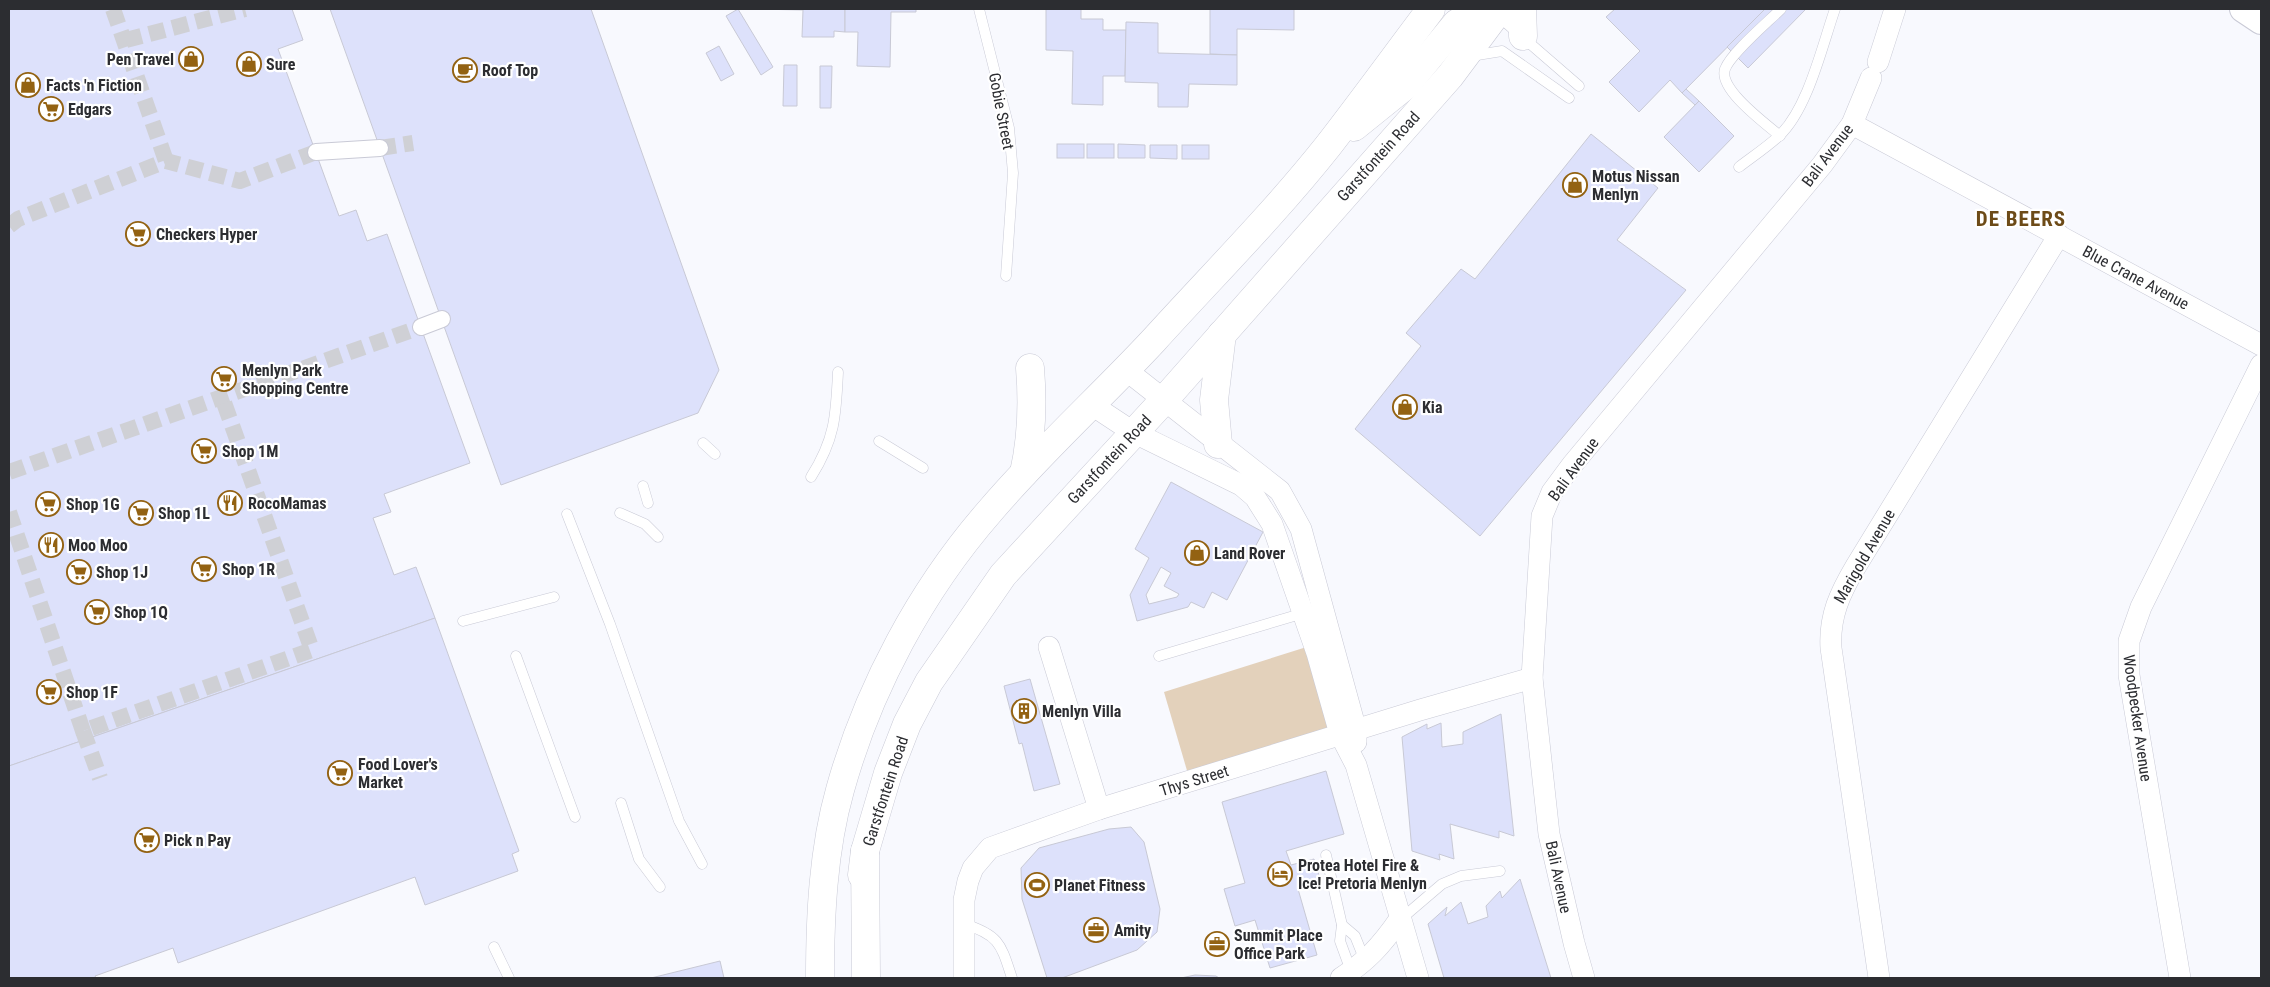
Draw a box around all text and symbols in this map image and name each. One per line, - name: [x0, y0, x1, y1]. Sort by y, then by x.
- shop icon: Pen Travel: [178, 46, 204, 72]
- place label: Pen Travel: [107, 50, 174, 69]
- shop icon: Sure: [236, 51, 262, 77]
- place label: Sure: [266, 55, 296, 74]
- cafe icon: Roof Top: [452, 57, 478, 83]
- place label: Roof Top: [482, 61, 538, 80]
- street label: Gobie Street: [985, 71, 1018, 151]
- shop icon: Facts 'n Fiction: [15, 72, 41, 98]
- place label: Facts 'n Fiction: [46, 76, 142, 95]
- supermarket icon: Edgars: [38, 96, 64, 122]
- place label: Edgars: [68, 100, 112, 119]
- street label: Garstfontein Road: [1333, 107, 1424, 205]
- street label: Bali Avenue: [1798, 120, 1857, 190]
- place label: Motus Nissan Menlyn: [1592, 167, 1680, 204]
- shop icon: Motus Nissan Menlyn: [1562, 172, 1588, 198]
- district label: DE BEERS: [1976, 207, 2066, 231]
- supermarket icon: Checkers Hyper: [125, 221, 151, 247]
- place label: Checkers Hyper: [156, 225, 257, 244]
- street label: Blue Crane Avenue: [2079, 241, 2192, 313]
- place label: Menlyn Park Shopping Centre: [242, 361, 349, 398]
- supermarket icon: Menlyn Park Shopping Centre: [211, 366, 237, 392]
- shop icon: Kia: [1392, 394, 1418, 420]
- place label: Kia: [1422, 398, 1443, 417]
- street label: Garstfontein Road: [1063, 411, 1155, 508]
- street label: Bali Avenue: [1544, 434, 1603, 505]
- supermarket icon: Shop 1M: [191, 438, 217, 464]
- place label: Shop 1M: [222, 442, 278, 461]
- restaurant icon: RocoMamas: [217, 490, 243, 516]
- supermarket icon: Shop 1G: [35, 491, 61, 517]
- place label: RocoMamas: [248, 494, 326, 513]
- place label: Shop 1G: [66, 495, 120, 514]
- supermarket icon: Shop 1L: [128, 500, 154, 526]
- place label: Shop 1L: [158, 504, 210, 523]
- street label: Marigold Avenue: [1830, 506, 1899, 607]
- restaurant icon: Moo Moo: [38, 532, 64, 558]
- place label: Moo Moo: [68, 536, 128, 555]
- shop icon: Land Rover: [1184, 540, 1210, 566]
- place label: Land Rover: [1214, 544, 1285, 563]
- supermarket icon: Shop 1R: [191, 556, 217, 582]
- supermarket icon: Shop 1J: [66, 559, 92, 585]
- place label: Shop 1R: [222, 560, 275, 579]
- place label: Shop 1J: [96, 563, 148, 582]
- supermarket icon: Shop 1Q: [84, 599, 110, 625]
- place label: Shop 1Q: [114, 603, 168, 622]
- street label: Woodpecker Avenue: [2119, 653, 2156, 783]
- supermarket icon: Shop 1F: [36, 679, 62, 705]
- place label: Shop 1F: [66, 683, 118, 702]
- building icon: Menlyn Villa: [1011, 698, 1037, 724]
- place label: Menlyn Villa: [1042, 702, 1122, 721]
- street label: Garstfontein Road: [859, 734, 912, 848]
- place label: Food Lover's Market: [358, 755, 438, 792]
- supermarket icon: Food Lover's Market: [327, 760, 353, 786]
- street label: Thys Street: [1157, 761, 1231, 800]
- supermarket icon: Pick n Pay: [134, 827, 160, 853]
- place label: Pick n Pay: [164, 831, 231, 850]
- street label: Bali Avenue: [1542, 839, 1575, 915]
- place label: Protea Hotel Fire & Ice! Pretoria Menlyn: [1298, 856, 1427, 893]
- hotel icon: Protea Hotel Fire & Ice! Pretoria Menlyn: [1267, 861, 1293, 887]
- sports icon: Planet Fitness: [1024, 872, 1050, 898]
- place label: Planet Fitness: [1054, 876, 1145, 895]
- office icon: Amity: [1083, 917, 1109, 943]
- place label: Amity: [1114, 921, 1151, 940]
- place label: Summit Place Office Park: [1234, 926, 1323, 963]
- office icon: Summit Place Office Park: [1204, 931, 1230, 957]

